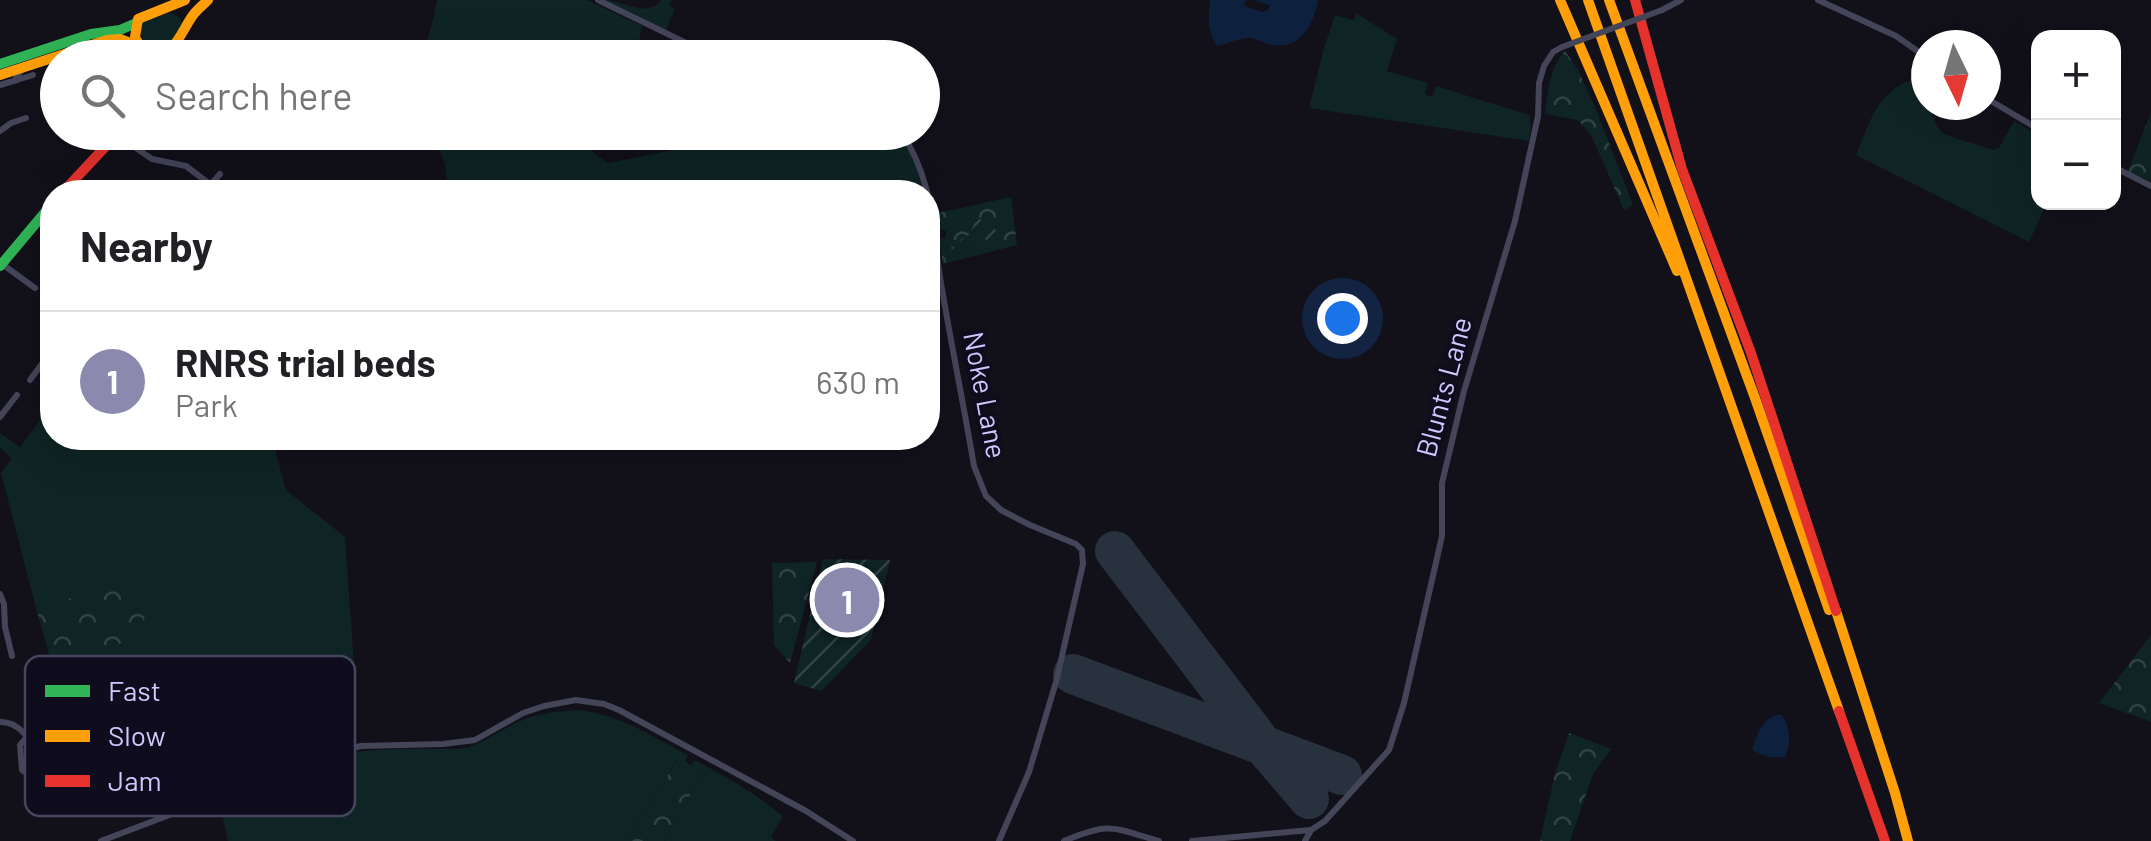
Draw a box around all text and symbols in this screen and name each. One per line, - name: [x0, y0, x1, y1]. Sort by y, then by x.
- north arrow: [1911, 30, 2001, 120]
- map controls: [2031, 30, 2121, 210]
- button: +: [2031, 30, 2121, 120]
- search box: [40, 40, 940, 150]
- icon: search: [75, 68, 130, 123]
- text: Search here: [155, 72, 353, 118]
- button: −: [2031, 120, 2121, 210]
- text: Nearby: [80, 220, 213, 270]
- your location: [1317, 293, 1368, 344]
- street label: Blunts Lane: [1408, 313, 1478, 460]
- street label: Noke Lane: [957, 329, 1015, 461]
- text: RNRS trial beds: [175, 339, 436, 385]
- text: 1: [107, 362, 118, 400]
- text: 630 m: [816, 362, 900, 400]
- text: Park: [175, 385, 238, 423]
- pin: 1: [814, 562, 880, 638]
- legend: [25, 656, 355, 816]
- text: Fast: [108, 673, 161, 707]
- text: Slow: [108, 718, 166, 752]
- text: Jam: [108, 763, 162, 797]

